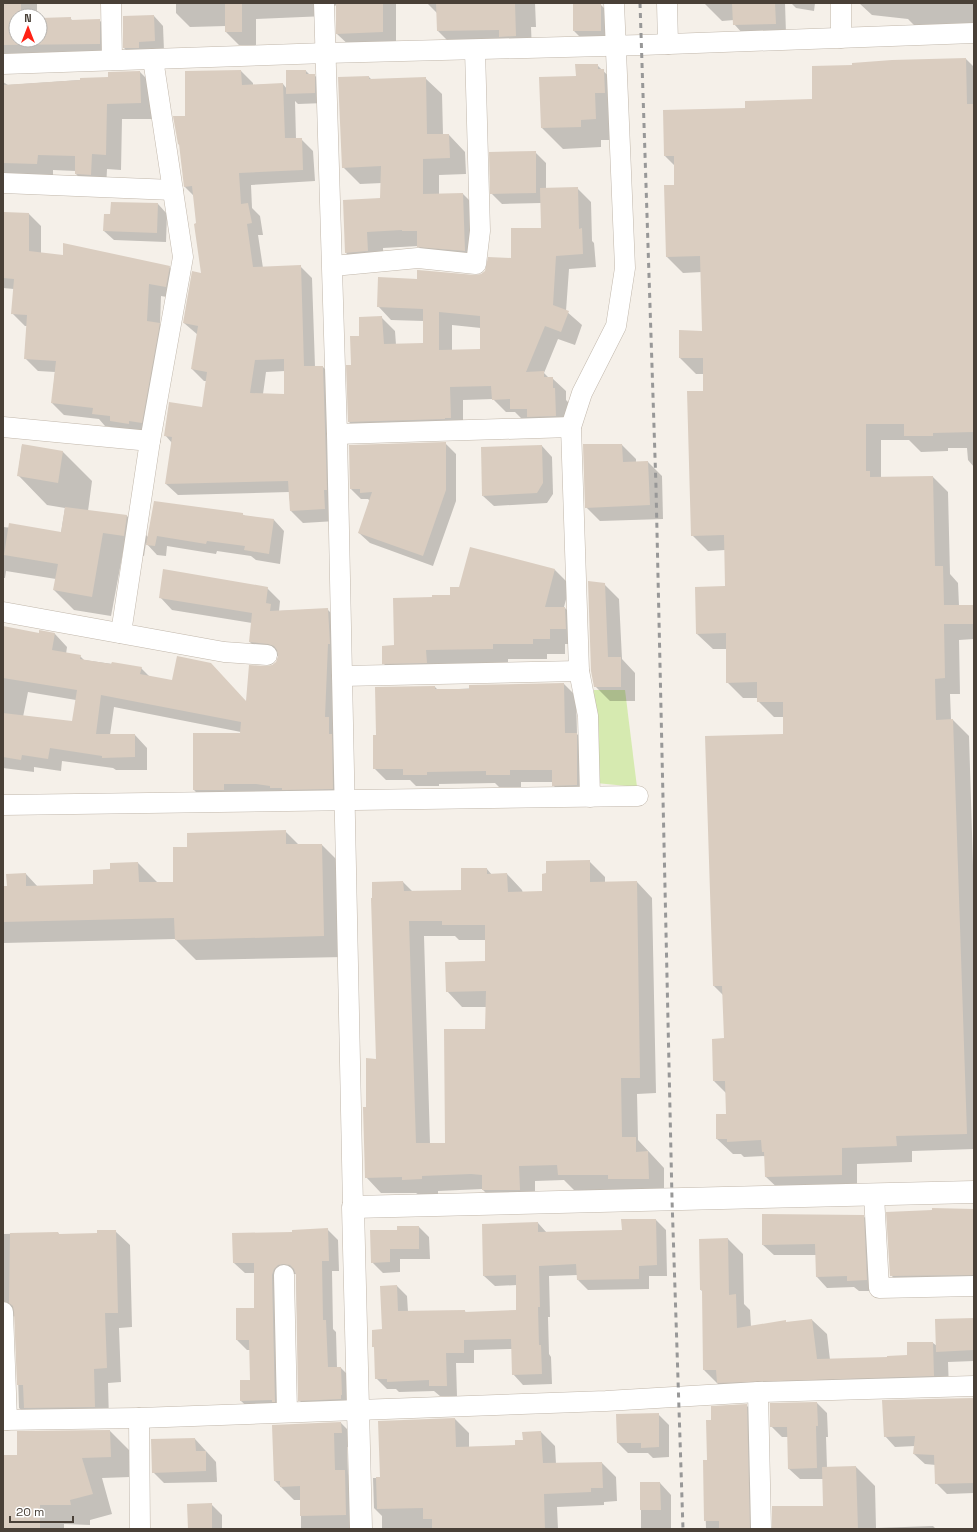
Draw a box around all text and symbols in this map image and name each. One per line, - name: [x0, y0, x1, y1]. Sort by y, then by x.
- north arrow: [8, 8, 48, 48]
- text: N: [24, 11, 32, 25]
- scale bar: [10, 1498, 73, 1524]
- text: 20 m: [16, 1504, 44, 1520]

